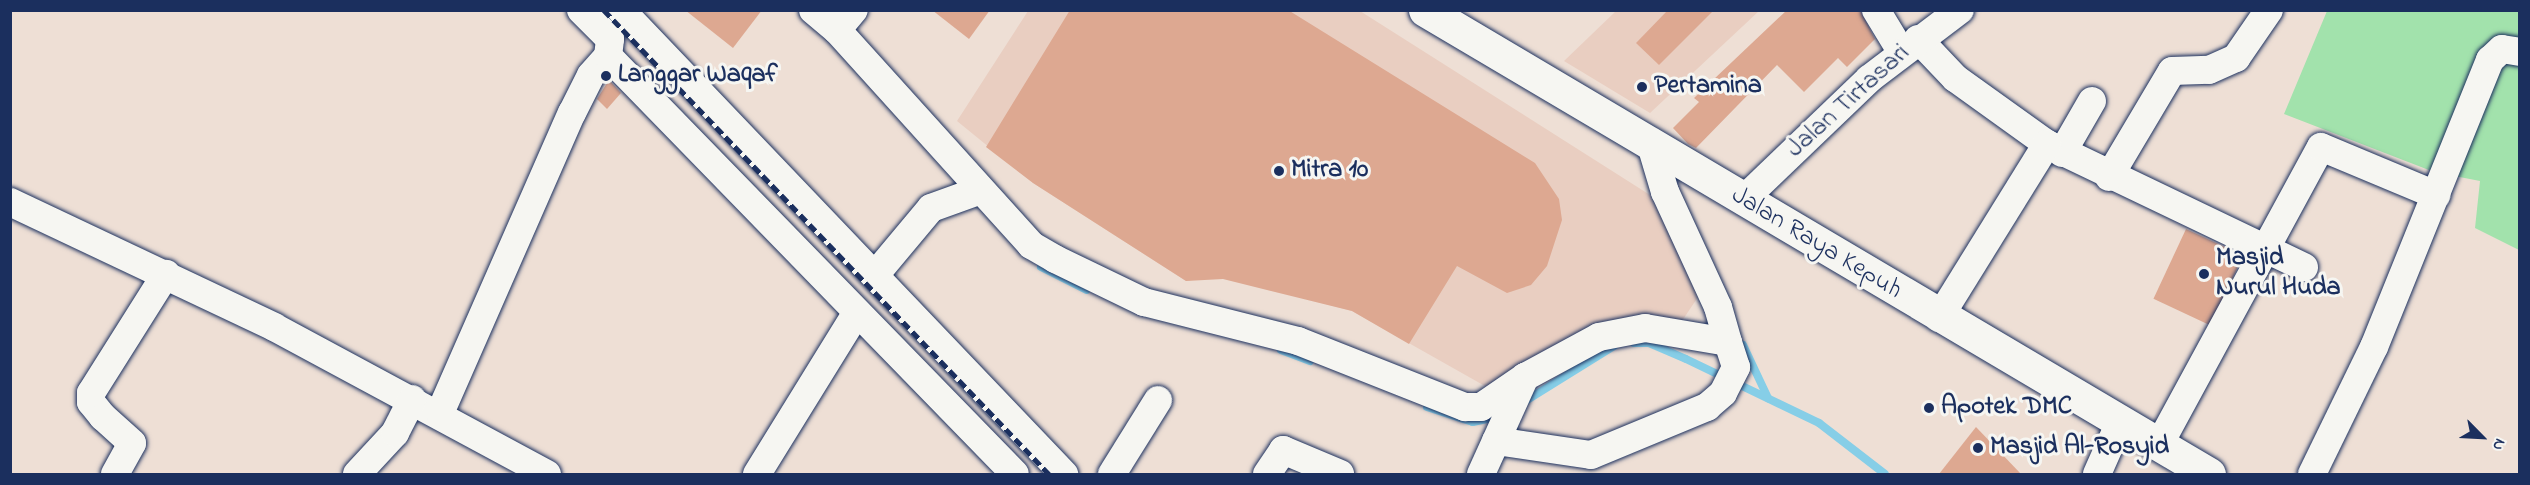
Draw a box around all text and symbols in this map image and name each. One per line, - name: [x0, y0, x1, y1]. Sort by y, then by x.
- street label: Jalan Tirtasari: [1781, 39, 1917, 165]
- place label: Langgar Waqaf: [618, 60, 778, 92]
- marker: Langgar Waqaf: [599, 69, 613, 83]
- place label: Pertamina: [1654, 71, 1762, 103]
- marker: Pertamina: [1635, 80, 1649, 94]
- place label: Mitra 10: [1291, 155, 1368, 187]
- marker: Mitra 10: [1272, 164, 1286, 178]
- street label: Jalan Raya Kepuh: [1725, 181, 1907, 307]
- place label: Masjid Nurul Huda: [2216, 243, 2341, 304]
- marker: Masjid Nurul Huda: [2197, 267, 2211, 281]
- place label: Apotek DMC: [1941, 392, 2072, 424]
- marker: Apotek DMC: [1922, 401, 1936, 415]
- north arrow: [2452, 407, 2512, 467]
- place label: Masjid Al-Rosyid: [1990, 432, 2169, 464]
- text: N: [2485, 435, 2512, 454]
- marker: Masjid Al-Rosyid: [1971, 441, 1985, 455]

